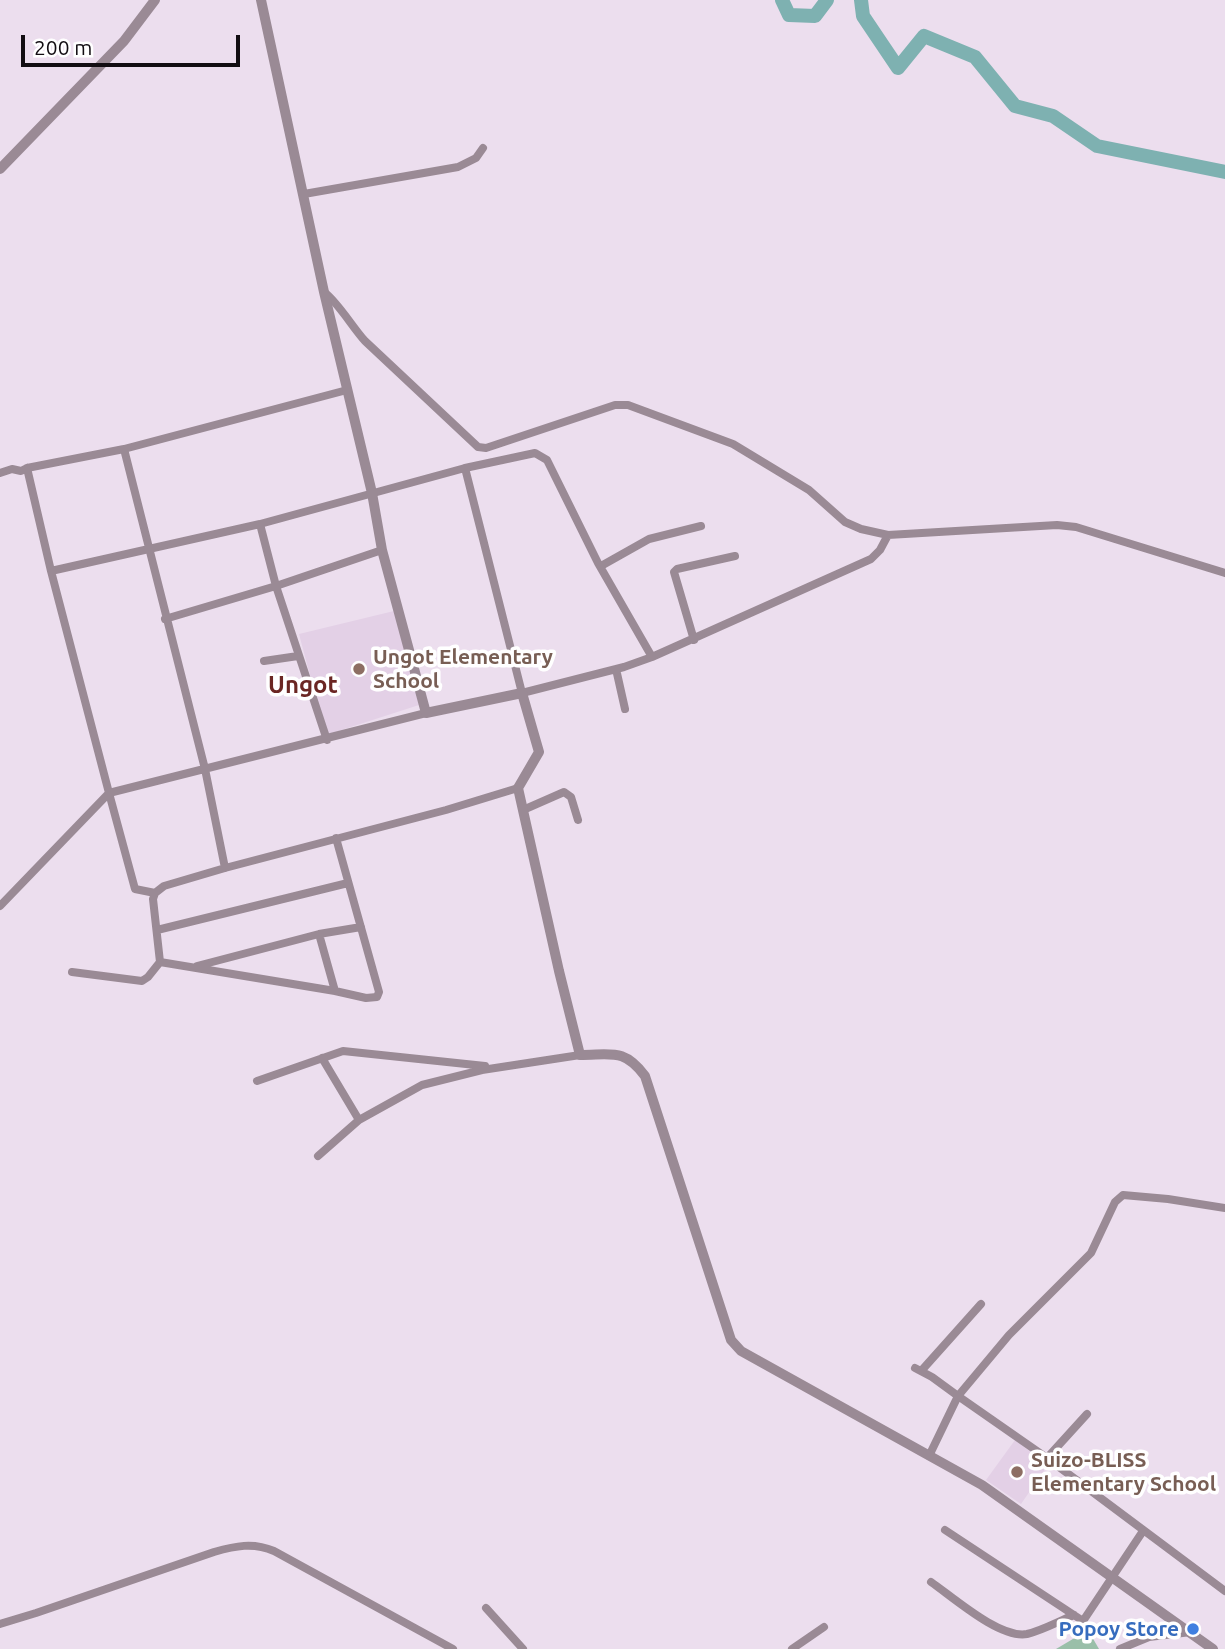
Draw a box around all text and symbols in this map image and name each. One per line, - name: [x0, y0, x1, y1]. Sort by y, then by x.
- scale bar: [24, 21, 243, 65]
- text: 200 m: [34, 35, 92, 59]
- place label: Ungot Elementary School: [373, 644, 553, 694]
- marker: Ungot Elementary School: [351, 661, 367, 677]
- district label: Ungot: [268, 671, 338, 699]
- place label: Suizo-BLISS Elementary School: [1031, 1447, 1216, 1497]
- marker: Suizo-BLISS Elementary School: [1009, 1464, 1025, 1480]
- place label: Popoy Store: [1058, 1616, 1179, 1642]
- marker: Popoy Store: [1185, 1621, 1201, 1637]

